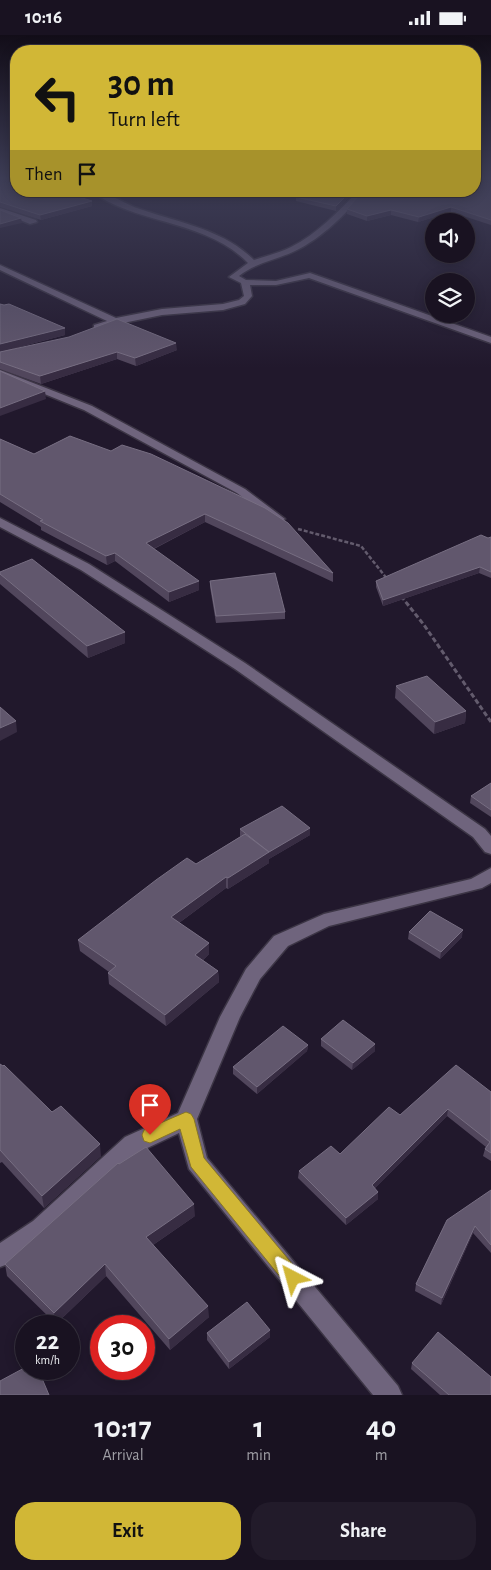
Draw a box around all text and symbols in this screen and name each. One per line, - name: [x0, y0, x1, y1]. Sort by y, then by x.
- text: 10:16: [25, 8, 62, 27]
- icon: left: [25, 65, 90, 130]
- text: 30 m: [108, 67, 175, 102]
- text: Turn left: [108, 108, 180, 130]
- icon: arrive: [73, 160, 101, 188]
- text: Then: [25, 165, 63, 184]
- map controls: [425, 213, 475, 323]
- button: sound: [425, 213, 475, 263]
- button: layers: [425, 273, 475, 323]
- pin: [129, 1084, 171, 1135]
- icon: arrive: [136, 1091, 164, 1119]
- position arrow: [266, 1251, 318, 1303]
- speed limit sign: 30: [90, 1315, 155, 1380]
- text: 22: [36, 1329, 59, 1354]
- text: km/h: [35, 1354, 60, 1366]
- text: 10:17: [95, 1413, 152, 1443]
- text: 1: [253, 1413, 264, 1443]
- text: 40: [366, 1413, 396, 1443]
- text: Arrival: [103, 1447, 144, 1463]
- text: min: [246, 1447, 271, 1463]
- text: m: [375, 1447, 387, 1463]
- button: Exit: [15, 1502, 241, 1560]
- button: Share: [251, 1502, 476, 1560]

